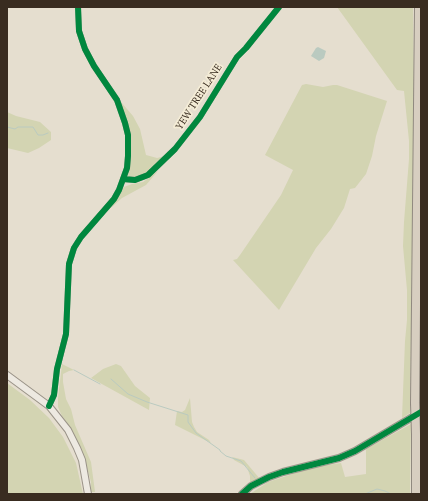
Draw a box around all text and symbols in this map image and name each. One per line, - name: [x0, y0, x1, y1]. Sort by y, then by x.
- street label: YEW TREE LANE: [173, 62, 225, 132]

